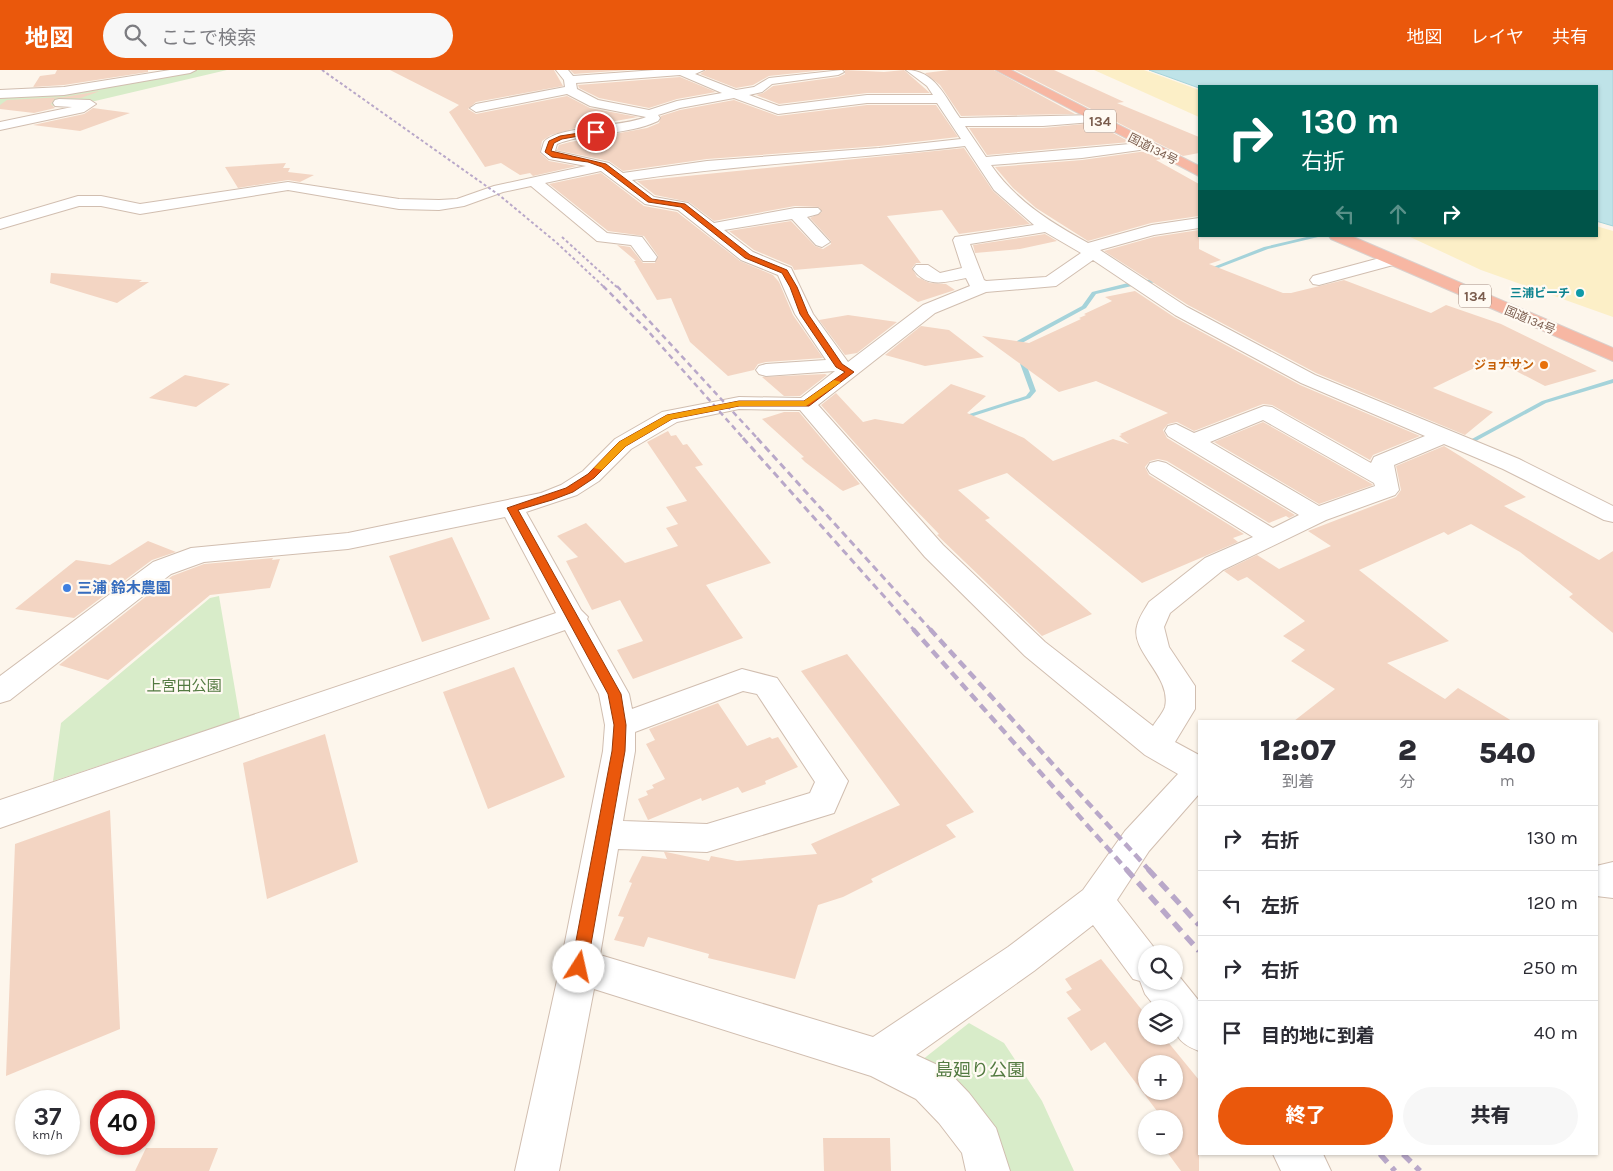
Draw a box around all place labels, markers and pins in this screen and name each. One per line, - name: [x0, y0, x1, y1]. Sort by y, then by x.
- pin: [575, 111, 617, 153]
- place label: 三浦ビーチ: [1510, 286, 1570, 300]
- marker: 三浦ビーチ: [1574, 287, 1586, 299]
- place label: ジョナサン: [1474, 358, 1534, 372]
- marker: ジョナサン: [1538, 359, 1550, 371]
- place label: 三浦 鈴木農園: [77, 579, 171, 597]
- marker: 三浦 鈴木農園: [61, 582, 73, 594]

